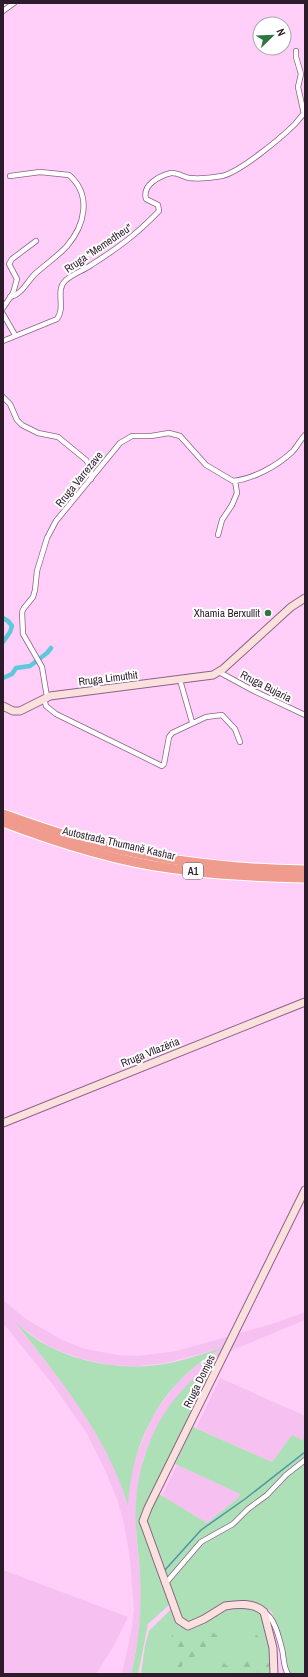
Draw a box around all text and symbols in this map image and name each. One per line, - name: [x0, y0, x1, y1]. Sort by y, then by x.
- north arrow: [252, 16, 292, 56]
- text: N: [273, 26, 289, 38]
- street label: Rruga "Memedheu": [62, 220, 134, 276]
- street label: Rruga Varrezave: [52, 448, 106, 510]
- place label: Xhamia Berxullit: [194, 606, 260, 620]
- marker: Xhamia Berxullit: [263, 608, 273, 618]
- street label: Rruga Limuthit: [78, 667, 139, 689]
- street label: Rruga Bujaria: [238, 667, 294, 705]
- street label: Autostrada Thumanë Kashar: [60, 823, 177, 863]
- road number: A1: [183, 863, 203, 879]
- street label: Rruga Vllazëria: [119, 1034, 181, 1070]
- street label: Rruga Domjes: [180, 1352, 218, 1410]

